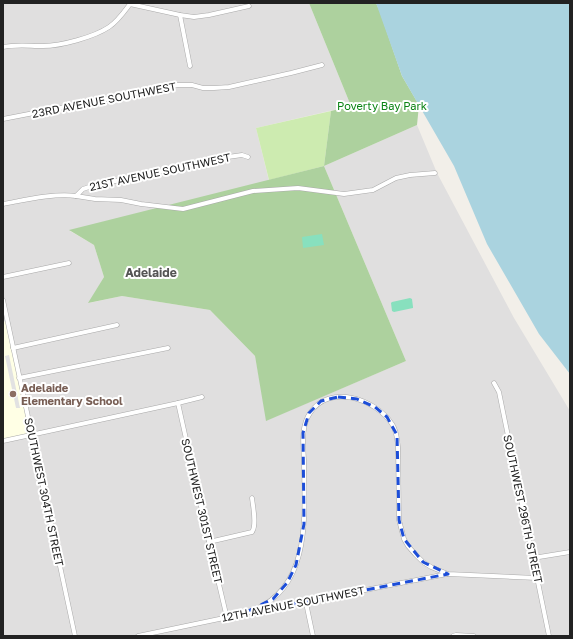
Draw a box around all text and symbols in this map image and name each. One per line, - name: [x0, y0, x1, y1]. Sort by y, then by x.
- street label: 23RD AVENUE SOUTHWEST: [31, 79, 177, 120]
- park label: Poverty Bay Park: [337, 99, 427, 112]
- street label: 21ST AVENUE SOUTHWEST: [88, 150, 232, 193]
- district label: Adelaide: [125, 265, 177, 280]
- place label: Adelaide Elementary School: [21, 381, 123, 407]
- marker: Adelaide Elementary School: [8, 389, 18, 399]
- street label: SOUTHWEST 304TH STREET: [22, 416, 67, 568]
- street label: SOUTHWEST 296TH STREET: [501, 434, 546, 584]
- street label: SOUTHWEST 301ST STREET: [179, 437, 226, 585]
- street label: 12TH AVENUE SOUTHWEST: [220, 583, 366, 624]

